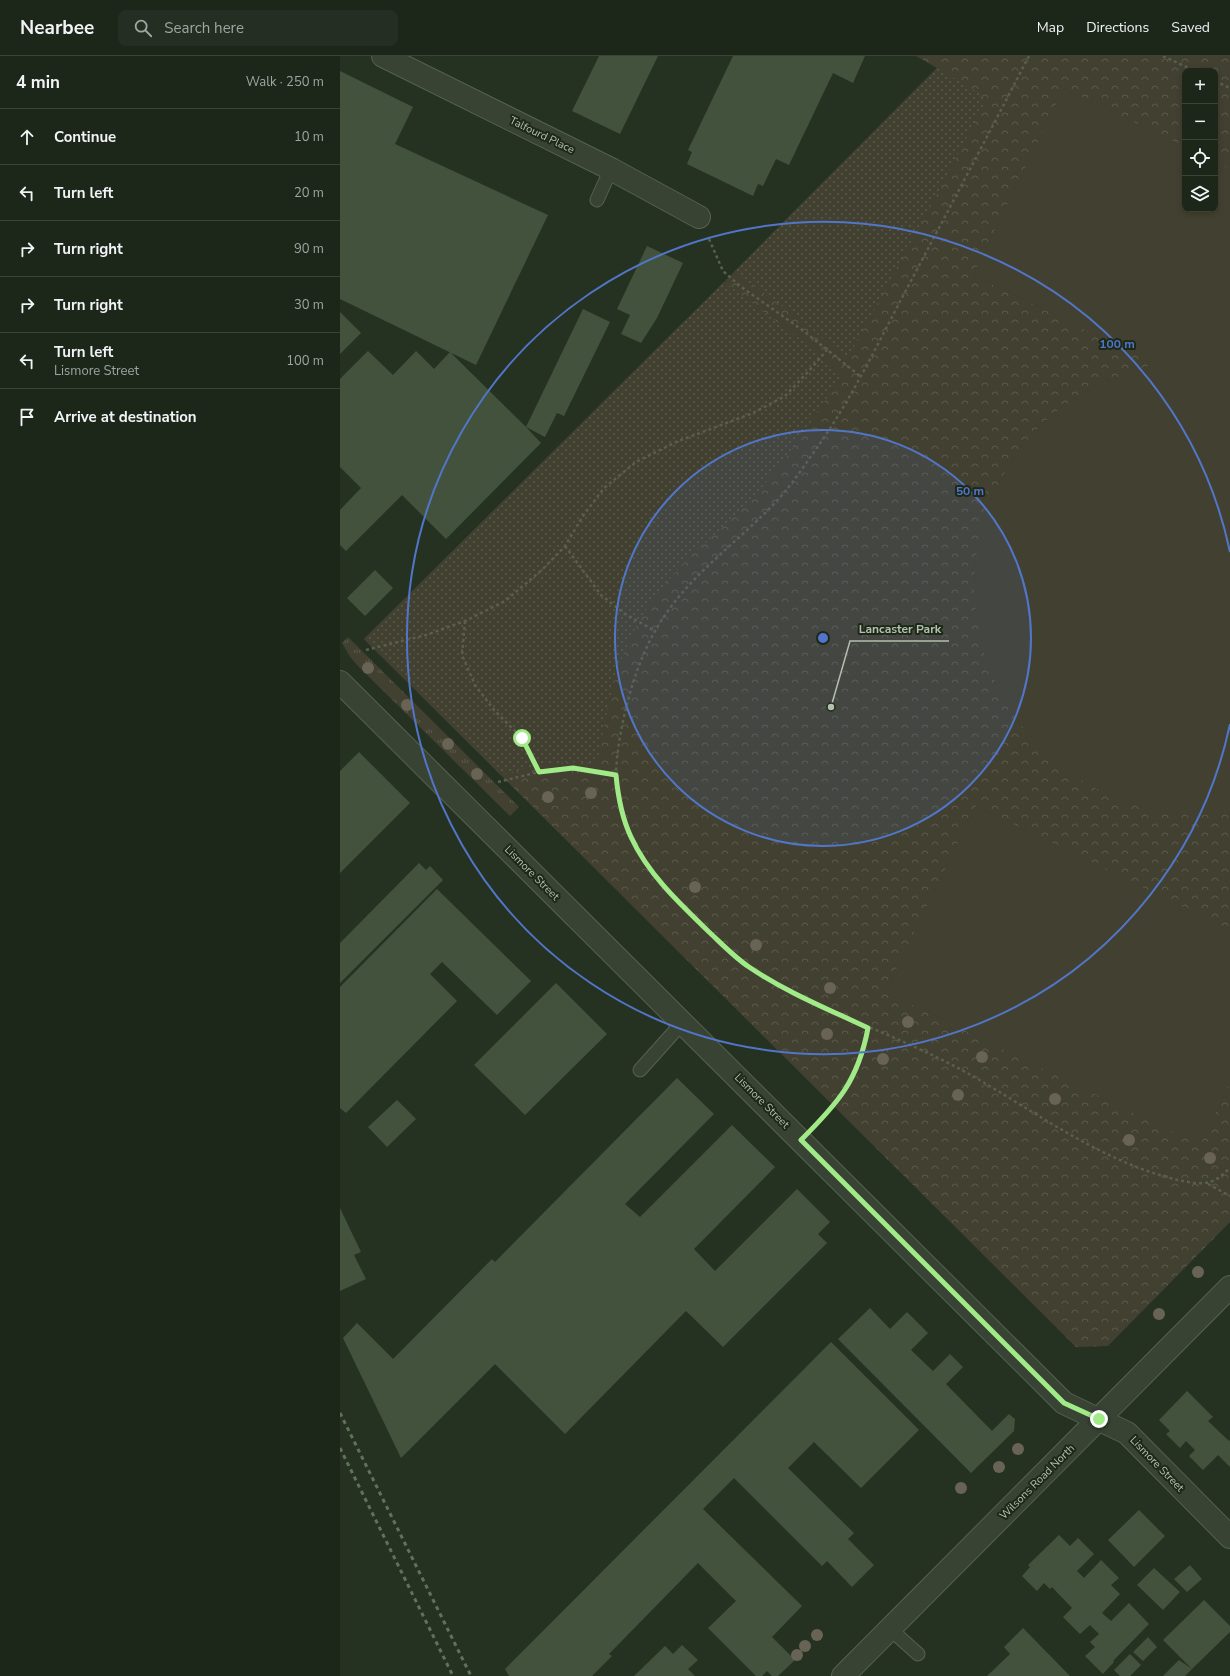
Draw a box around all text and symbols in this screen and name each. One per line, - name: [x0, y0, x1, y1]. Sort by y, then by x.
- search box: [118, 10, 398, 46]
- text: Nearbee: [20, 15, 94, 41]
- icon: search: [132, 17, 154, 39]
- text: Search here: [164, 18, 244, 38]
- text: Map: [1037, 18, 1064, 37]
- text: Directions: [1086, 18, 1149, 37]
- text: Saved: [1171, 18, 1210, 37]
- map controls: [1182, 68, 1218, 212]
- button: +: [1182, 68, 1218, 104]
- text: 4 min: [16, 71, 60, 94]
- text: Walk · 250 m: [246, 73, 324, 91]
- button: −: [1182, 104, 1218, 140]
- street label: Talfourd Place: [507, 113, 577, 157]
- icon: ahead: [16, 126, 38, 148]
- text: Continue: [54, 127, 116, 147]
- text: 10 m: [294, 128, 324, 146]
- button: locate: [1182, 140, 1218, 176]
- button: layers: [1182, 176, 1218, 212]
- icon: left: [16, 182, 38, 204]
- text: Turn left: [54, 183, 113, 203]
- text: 20 m: [294, 184, 324, 202]
- icon: right: [16, 238, 38, 260]
- text: Turn right: [54, 239, 123, 259]
- text: 90 m: [294, 240, 324, 258]
- icon: right: [16, 294, 38, 316]
- text: Turn right: [54, 295, 123, 315]
- text: 30 m: [294, 296, 324, 314]
- text: 100 m: [1099, 336, 1135, 352]
- text: Turn left: [54, 342, 113, 362]
- icon: left: [16, 350, 38, 372]
- text: 100 m: [286, 352, 324, 370]
- text: Lismore Street: [54, 362, 139, 380]
- icon: arrive: [16, 406, 38, 428]
- text: Arrive at destination: [54, 407, 197, 427]
- text: 50 m: [956, 483, 984, 499]
- callout: Lancaster Park: [850, 617, 949, 641]
- text: Lancaster Park: [859, 621, 942, 637]
- centre of rings: [816, 631, 830, 645]
- route start: [513, 729, 531, 747]
- street label: Lismore Street: [501, 842, 563, 904]
- street label: Lismore Street: [731, 1070, 793, 1132]
- route end: [1090, 1410, 1108, 1428]
- street label: Lismore Street: [1127, 1433, 1187, 1495]
- street label: Wilsons Road North: [996, 1441, 1078, 1523]

